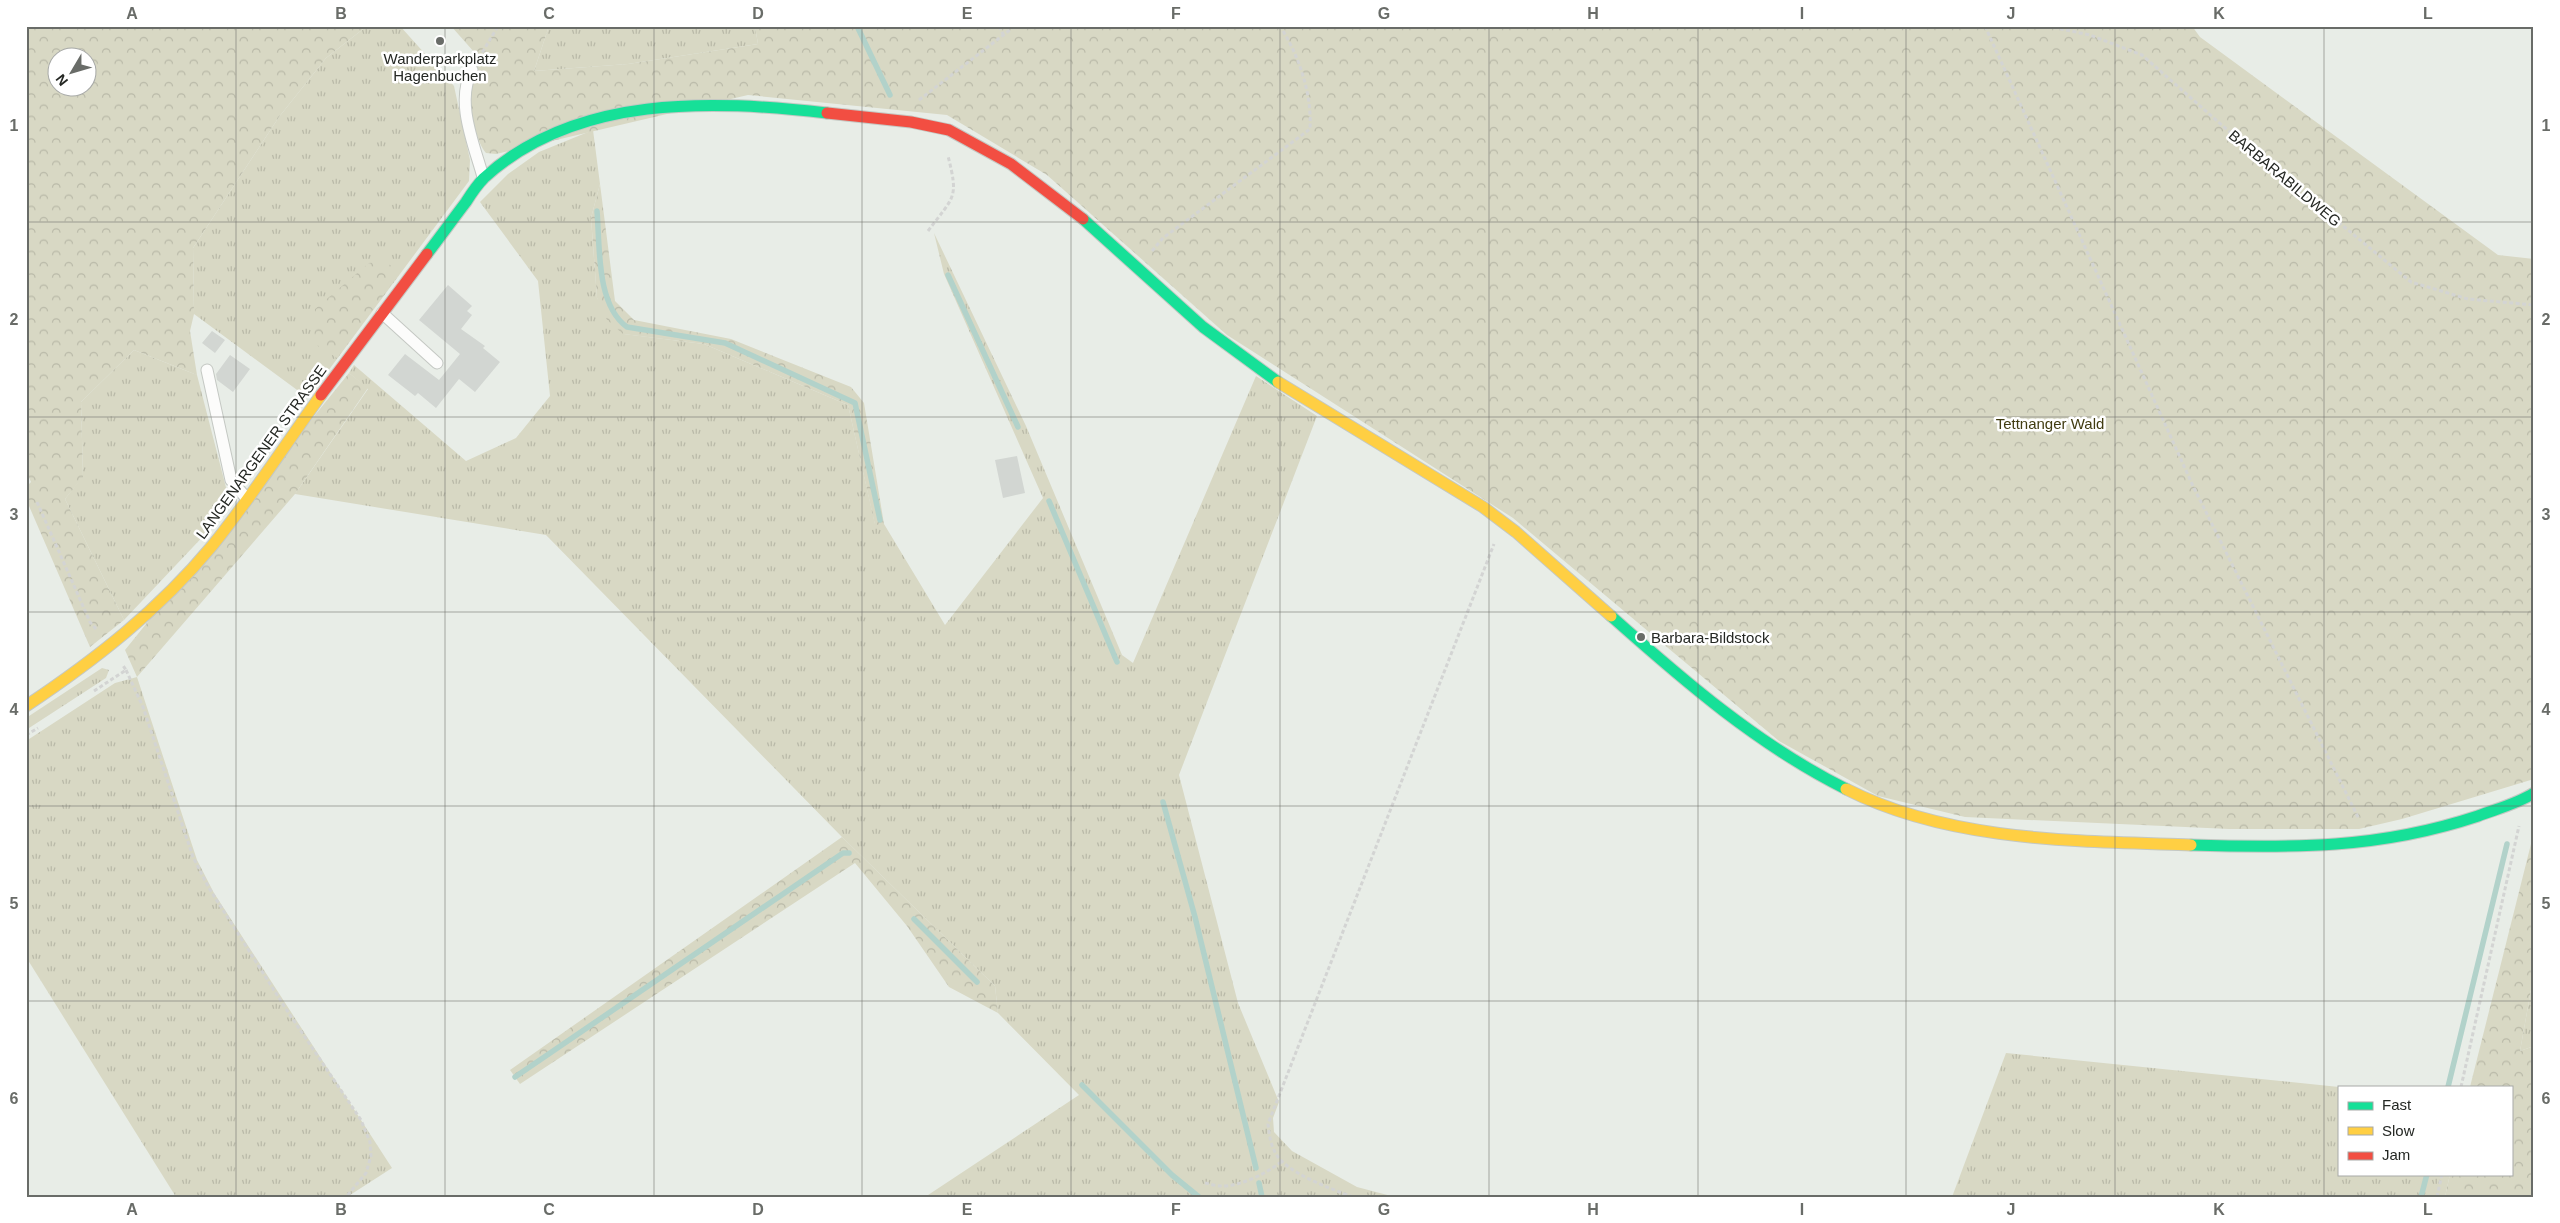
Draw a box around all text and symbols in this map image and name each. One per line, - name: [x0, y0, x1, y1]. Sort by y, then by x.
- text: A: [126, 5, 138, 22]
- text: B: [335, 5, 347, 22]
- text: C: [543, 5, 555, 22]
- text: D: [752, 5, 764, 22]
- text: E: [962, 5, 973, 22]
- text: F: [1171, 5, 1181, 22]
- text: G: [1378, 5, 1390, 22]
- text: H: [1587, 5, 1599, 22]
- text: I: [1800, 5, 1804, 22]
- text: J: [2007, 5, 2015, 22]
- text: K: [2213, 5, 2225, 22]
- text: L: [2423, 5, 2433, 22]
- marker: Wanderparkplatz Hagenbuchen: [434, 35, 446, 47]
- north arrow: [48, 48, 98, 98]
- place label: Wanderparkplatz Hagenbuchen: [384, 50, 496, 84]
- text: N: [52, 71, 71, 89]
- text: 1: [10, 117, 19, 134]
- text: 1: [2542, 117, 2551, 134]
- street label: BARBARABILDWEG: [2226, 126, 2344, 230]
- text: 2: [10, 311, 19, 328]
- text: 2: [2542, 311, 2551, 328]
- street label: LANGENARGENER STRASSE: [192, 362, 330, 542]
- park label: Tettnanger Wald: [1996, 415, 2104, 432]
- text: 3: [10, 506, 19, 523]
- text: 3: [2542, 506, 2551, 523]
- place label: Barbara-Bildstock: [1651, 629, 1770, 646]
- marker: Barbara-Bildstock: [1635, 631, 1647, 643]
- text: 4: [10, 701, 19, 718]
- text: 4: [2542, 701, 2551, 718]
- text: 5: [10, 895, 19, 912]
- text: 5: [2542, 895, 2551, 912]
- legend: [2338, 1086, 2512, 1176]
- text: 6: [10, 1090, 19, 1107]
- text: 6: [2542, 1090, 2551, 1107]
- text: Fast: [2382, 1096, 2412, 1113]
- text: Slow: [2382, 1122, 2415, 1139]
- text: Jam: [2382, 1146, 2410, 1163]
- text: A: [126, 1201, 138, 1218]
- text: B: [335, 1201, 347, 1218]
- text: C: [543, 1201, 555, 1218]
- text: D: [752, 1201, 764, 1218]
- text: E: [962, 1201, 973, 1218]
- text: F: [1171, 1201, 1181, 1218]
- text: G: [1378, 1201, 1390, 1218]
- text: H: [1587, 1201, 1599, 1218]
- text: I: [1800, 1201, 1804, 1218]
- text: J: [2007, 1201, 2015, 1218]
- text: K: [2213, 1201, 2225, 1218]
- text: L: [2423, 1201, 2433, 1218]

